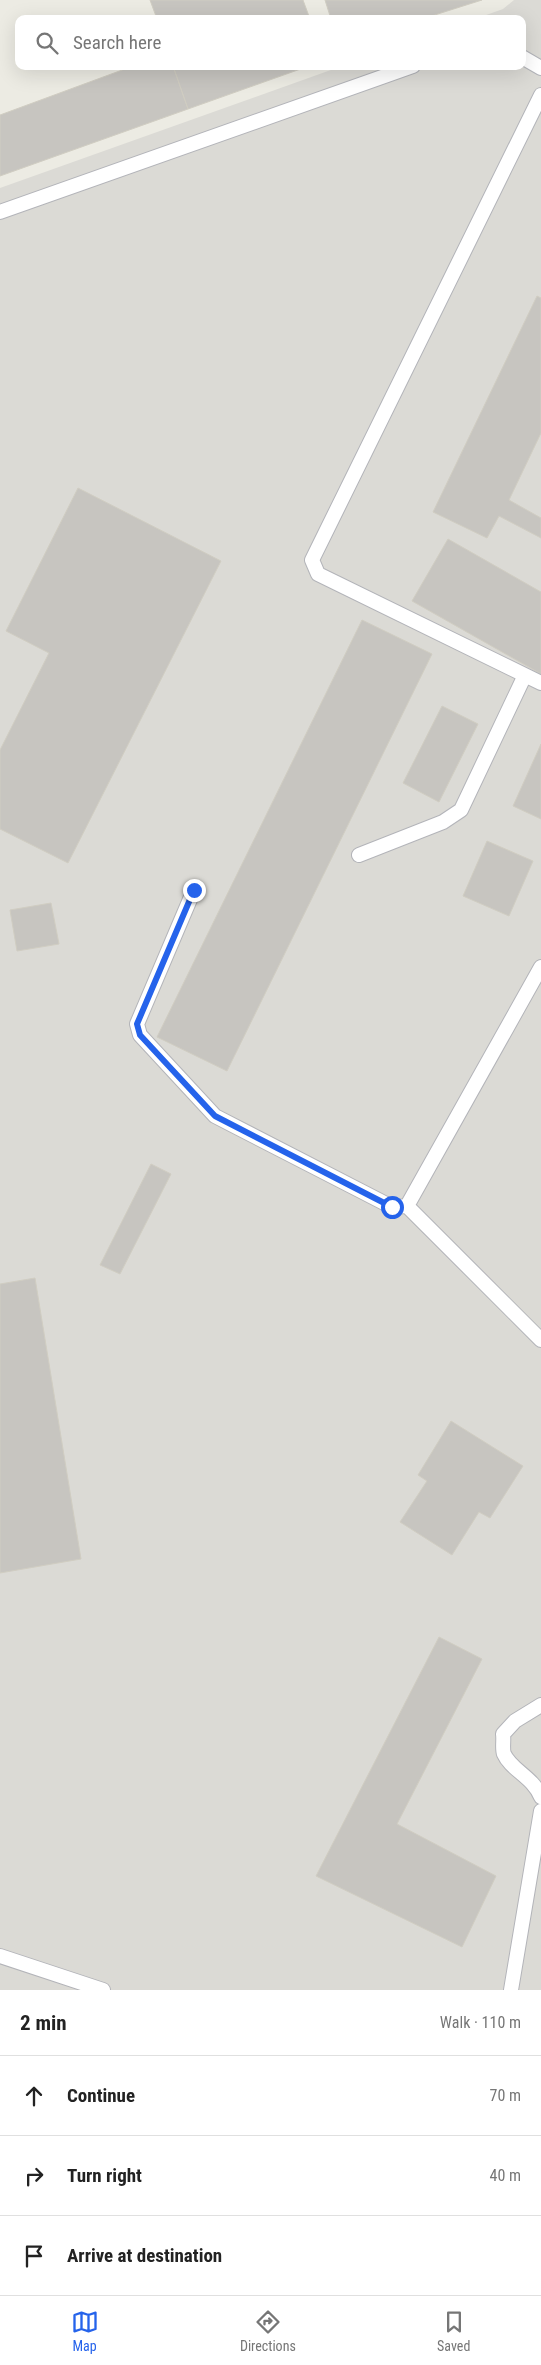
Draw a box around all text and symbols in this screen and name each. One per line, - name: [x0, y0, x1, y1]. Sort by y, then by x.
- search box: [15, 15, 526, 70]
- icon: search: [33, 29, 61, 57]
- text: Search here: [73, 31, 161, 54]
- route end: [183, 879, 206, 902]
- route start: [381, 1196, 404, 1219]
- text: 2 min: [20, 2011, 67, 2035]
- text: Walk · 110 m: [440, 2013, 521, 2032]
- icon: ahead: [20, 2082, 48, 2110]
- text: Continue: [67, 2084, 135, 2107]
- text: 70 m: [489, 2086, 521, 2105]
- icon: right: [20, 2162, 48, 2190]
- text: Turn right: [67, 2164, 142, 2187]
- text: 40 m: [489, 2166, 521, 2185]
- icon: arrive: [20, 2242, 48, 2270]
- text: Arrive at destination: [67, 2244, 222, 2267]
- tab: Map: [71, 2308, 99, 2354]
- tab: Directions: [240, 2308, 296, 2354]
- tab: Saved: [437, 2308, 470, 2354]

